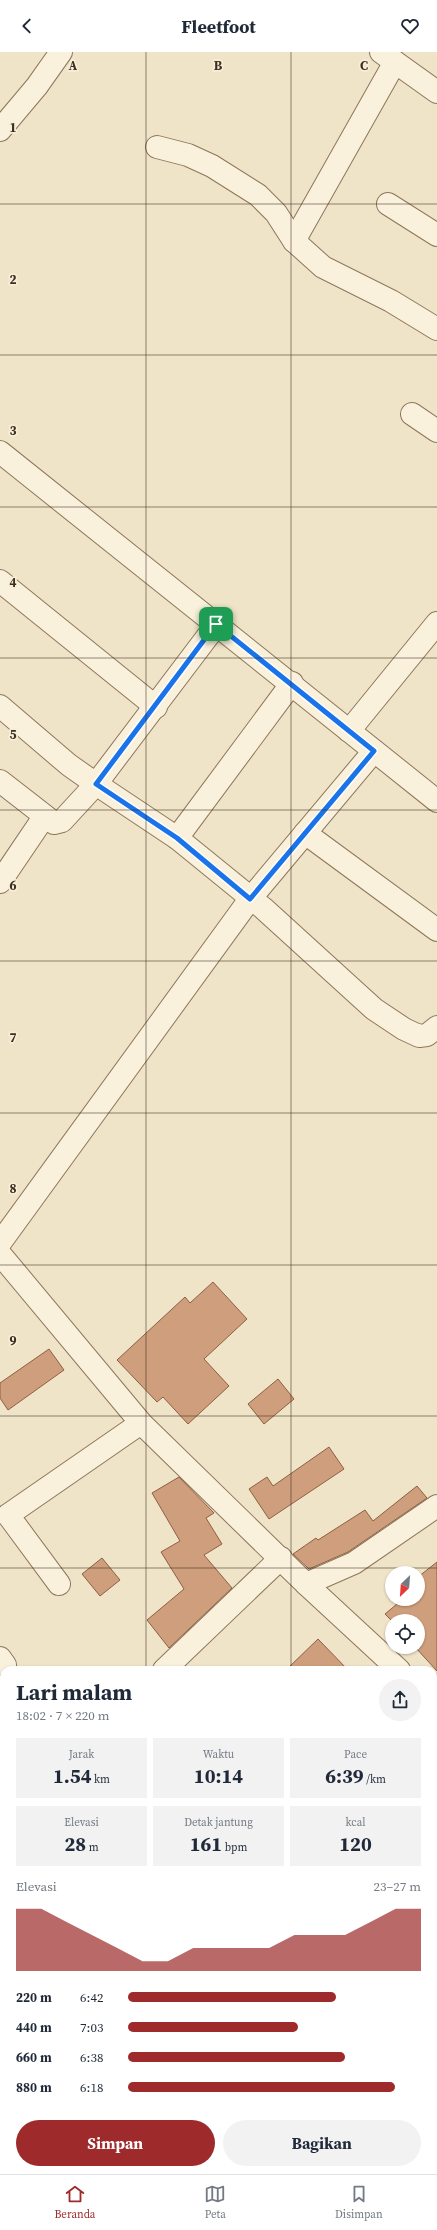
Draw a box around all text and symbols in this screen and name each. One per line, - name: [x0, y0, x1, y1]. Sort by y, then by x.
- text: Fleetfoot: [181, 14, 256, 39]
- icon: back: [16, 15, 38, 37]
- icon: heart: [399, 15, 421, 37]
- text: A: [69, 57, 78, 74]
- text: B: [214, 57, 223, 74]
- text: C: [360, 57, 368, 74]
- text: 1: [9, 119, 17, 136]
- text: 2: [9, 271, 17, 288]
- text: 3: [9, 422, 17, 439]
- text: 4: [9, 574, 17, 591]
- pin: [199, 607, 233, 641]
- icon: arrive: [205, 613, 227, 635]
- text: 5: [9, 726, 17, 743]
- text: 6: [9, 877, 17, 894]
- text: 7: [9, 1029, 17, 1046]
- text: 8: [9, 1180, 17, 1197]
- text: 9: [9, 1332, 17, 1349]
- north arrow: [385, 1566, 425, 1606]
- map controls: [385, 1566, 425, 1654]
- button: locate: [385, 1614, 425, 1654]
- text: Lari malam: [16, 1677, 132, 1707]
- button: share: [379, 1679, 421, 1721]
- text: 18:02 · 7 × 220 m: [16, 1707, 110, 1724]
- text: Jarak: [69, 1747, 94, 1762]
- text: Waktu: [203, 1747, 234, 1762]
- text: Pace: [344, 1747, 367, 1762]
- text: 1.54: [53, 1762, 92, 1790]
- text: 10:14: [194, 1762, 243, 1790]
- text: 6:39: [325, 1762, 364, 1790]
- text: km: [92, 1772, 110, 1787]
- text: /km: [364, 1772, 386, 1787]
- text: Elevasi: [64, 1815, 99, 1830]
- text: Detak jantung: [184, 1815, 253, 1830]
- text: kcal: [345, 1815, 366, 1830]
- text: 28: [64, 1830, 86, 1858]
- text: 161: [190, 1830, 222, 1858]
- text: 120: [339, 1830, 372, 1858]
- text: m: [86, 1840, 99, 1855]
- text: bpm: [222, 1840, 247, 1855]
- text: Elevasi: [16, 1878, 57, 1895]
- text: 23–27 m: [374, 1878, 421, 1895]
- text: 220 m: [16, 1989, 52, 2006]
- text: 6:42: [80, 1989, 103, 2006]
- text: 440 m: [16, 2019, 52, 2036]
- text: 7:03: [80, 2019, 103, 2036]
- text: 660 m: [16, 2049, 52, 2066]
- text: 6:38: [80, 2049, 103, 2066]
- text: 880 m: [16, 2079, 52, 2096]
- text: 6:18: [80, 2079, 103, 2096]
- button: Simpan: [16, 2120, 215, 2166]
- button: Bagikan: [223, 2120, 421, 2166]
- tab: Beranda: [54, 2183, 95, 2222]
- tab: Peta: [204, 2183, 226, 2222]
- tab: Disimpan: [335, 2183, 383, 2222]

